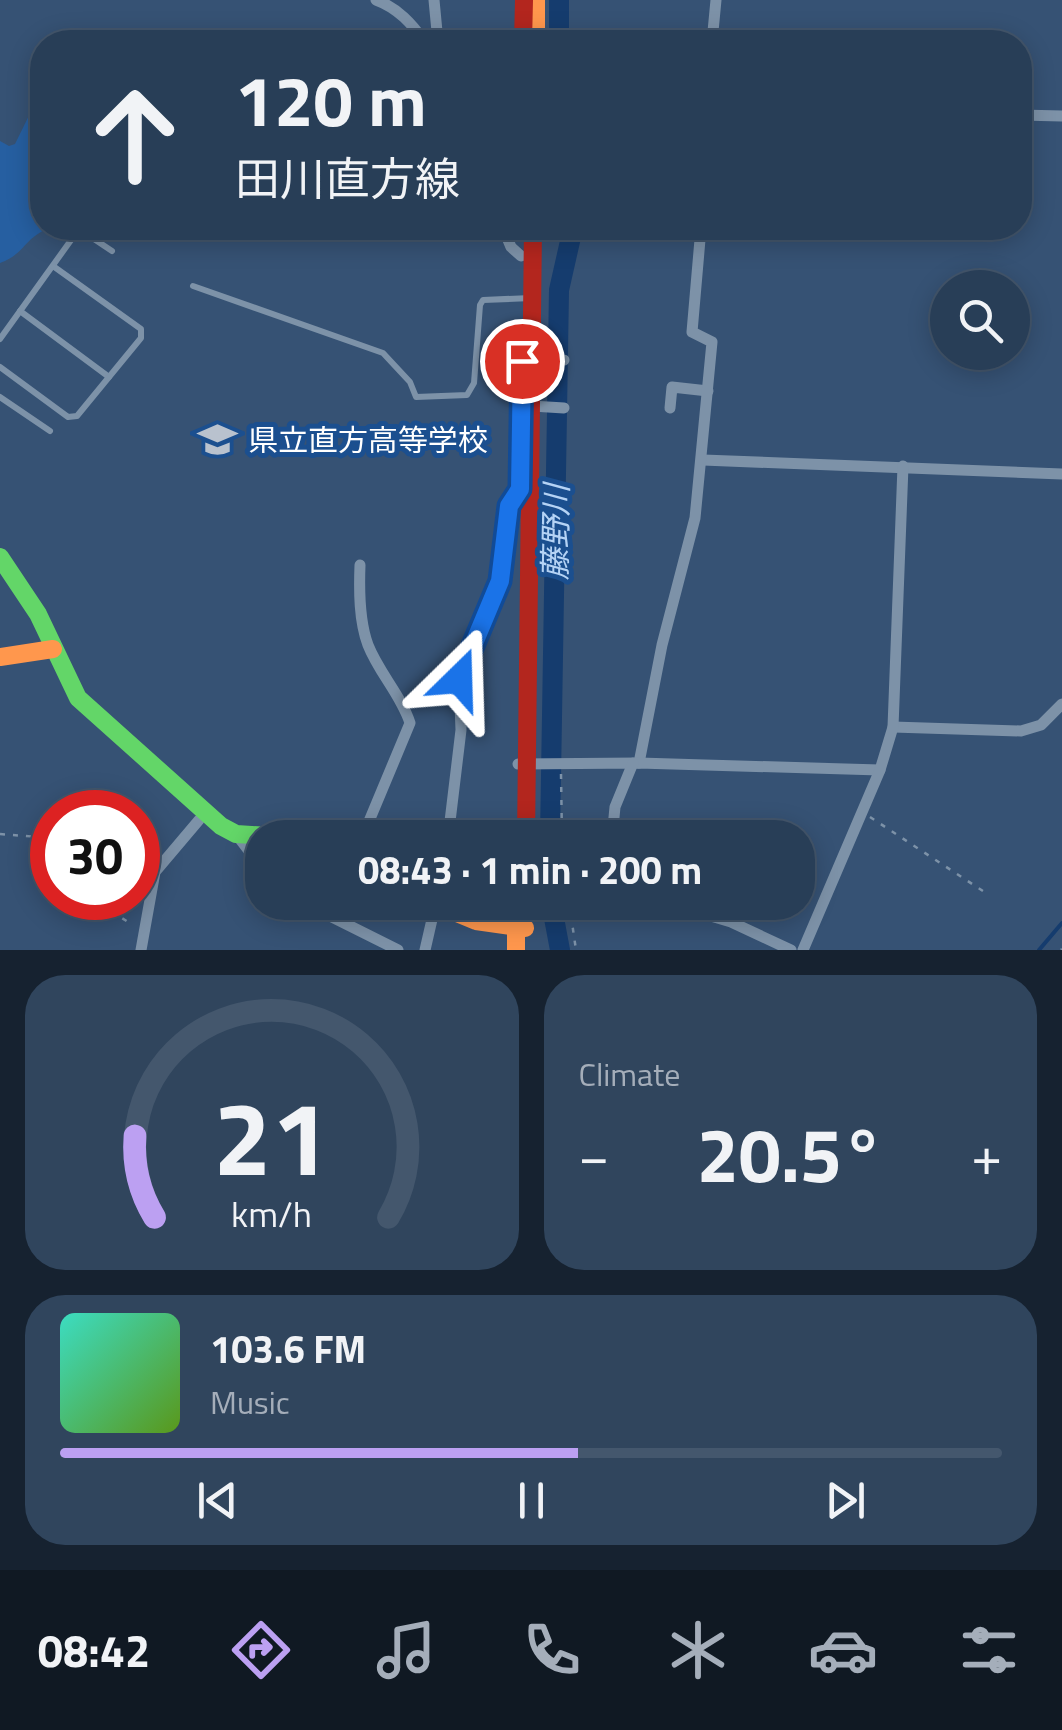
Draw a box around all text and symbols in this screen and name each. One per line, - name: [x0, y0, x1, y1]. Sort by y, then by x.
- text: 120 m: [235, 47, 427, 153]
- icon: ahead: [70, 70, 200, 200]
- text: 田川直方線: [235, 144, 460, 212]
- map controls: [930, 270, 1030, 370]
- button: search: [930, 270, 1030, 370]
- pin: [480, 319, 565, 404]
- icon: arrive: [495, 334, 550, 389]
- place label: 県立直方高等学校: [248, 417, 488, 463]
- school or university icon: 県立直方高等学校: [197, 419, 239, 461]
- water label: 藤野川: [530, 481, 580, 580]
- position arrow: [407, 627, 511, 731]
- speed limit sign: 30: [30, 790, 160, 920]
- text: 08:43 · 1 min · 200 m: [358, 841, 702, 899]
- text: Climate: [579, 1050, 680, 1098]
- text: 21: [214, 1057, 330, 1215]
- text: 20.5°: [697, 1097, 884, 1211]
- text: −: [579, 1113, 609, 1196]
- text: +: [971, 1113, 1002, 1196]
- text: km/h: [231, 1186, 312, 1241]
- text: 103.6 FM: [210, 1320, 366, 1378]
- text: Music: [210, 1378, 290, 1426]
- icon: previous: [190, 1473, 245, 1528]
- icon: pause: [504, 1473, 559, 1528]
- icon: next: [818, 1473, 873, 1528]
- icon: directions: [226, 1615, 296, 1685]
- icon: music: [371, 1615, 441, 1685]
- icon: phone: [517, 1615, 587, 1685]
- icon: climate: [663, 1615, 733, 1685]
- icon: car: [808, 1615, 878, 1685]
- icon: filters: [954, 1615, 1024, 1685]
- text: 08:42: [38, 1616, 150, 1684]

